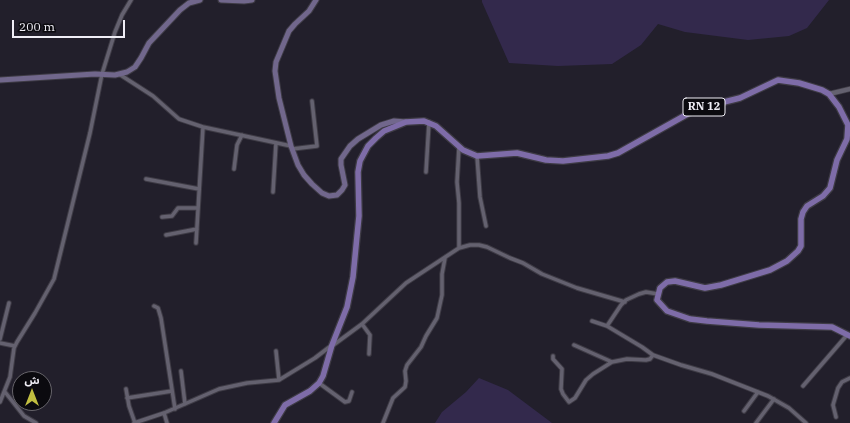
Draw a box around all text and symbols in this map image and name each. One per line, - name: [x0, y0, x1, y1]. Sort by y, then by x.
- scale bar: [14, 12, 127, 38]
- text: 200 m: [19, 19, 55, 34]
- road number: RN 12: [683, 98, 725, 116]
- north arrow: [12, 371, 52, 411]
- text: ش: [24, 373, 40, 387]

